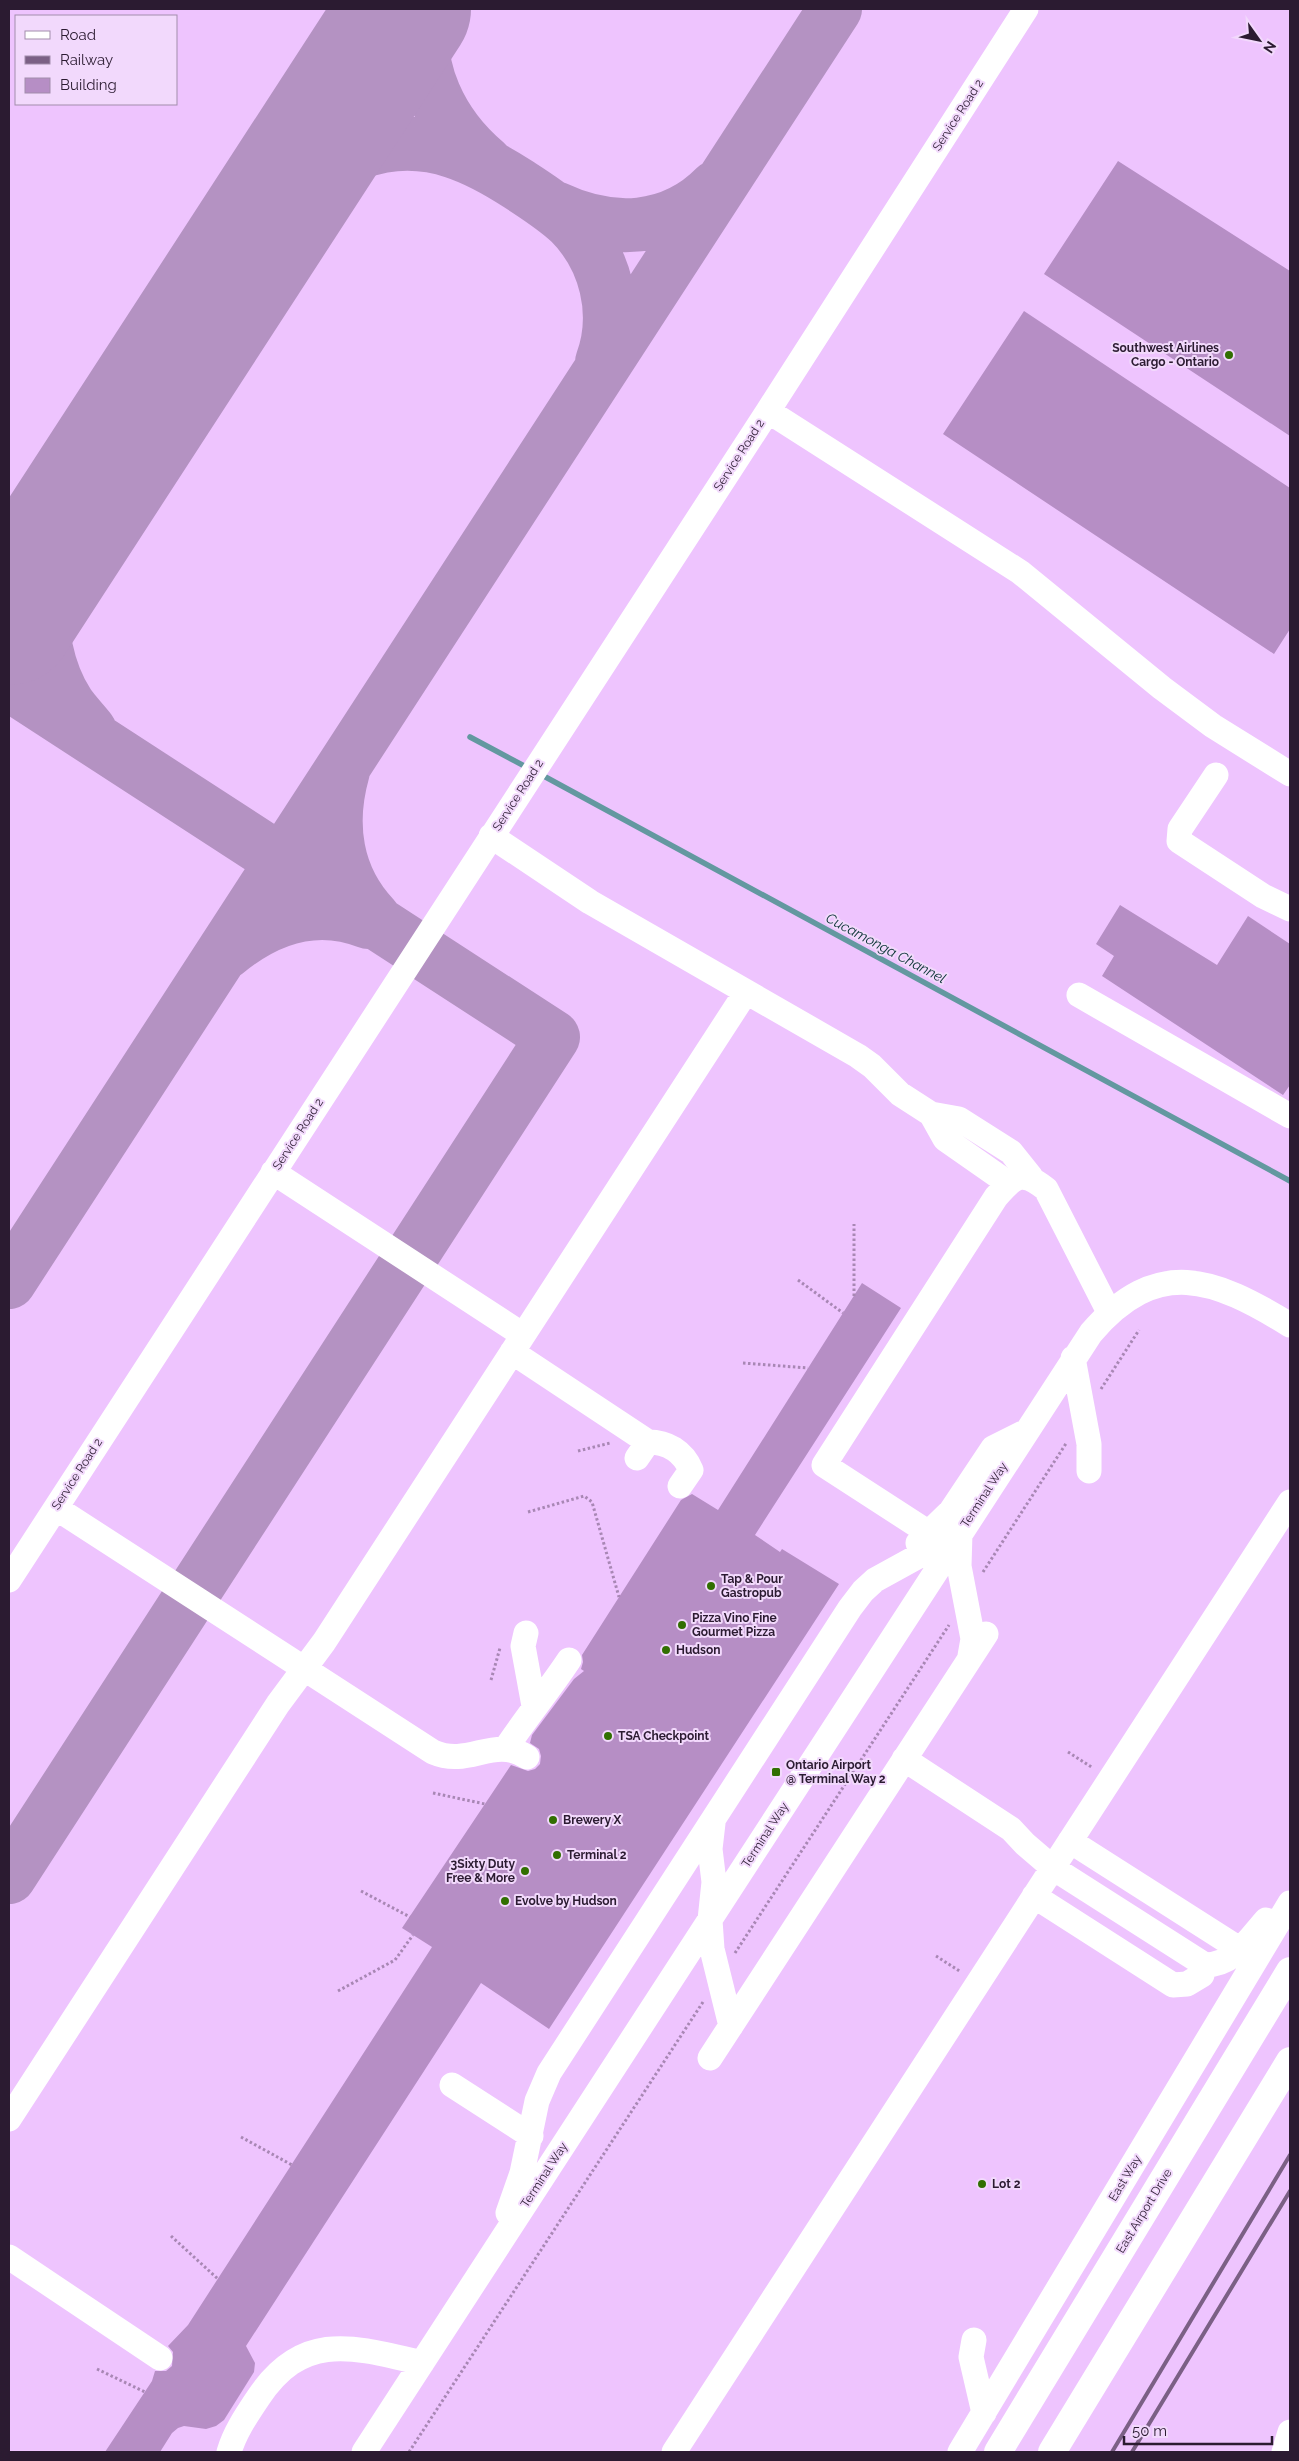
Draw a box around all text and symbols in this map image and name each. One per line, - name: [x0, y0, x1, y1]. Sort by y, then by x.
- legend: [15, 15, 178, 105]
- north arrow: [1234, 15, 1284, 65]
- text: Road: [60, 26, 96, 44]
- text: N: [1260, 38, 1280, 56]
- text: Railway: [60, 51, 113, 69]
- text: Building: [60, 76, 117, 94]
- street label: Service Road 2: [930, 77, 986, 153]
- place label: Southwest Airlines Cargo - Ontario: [1112, 341, 1219, 369]
- marker: Southwest Airlines Cargo - Ontario: [1223, 349, 1235, 361]
- street label: Service Road 2: [711, 417, 767, 493]
- street label: Service Road 2: [490, 757, 546, 833]
- water label: Cucamonga Channel: [823, 910, 949, 987]
- street label: Service Road 2: [270, 1096, 326, 1172]
- street label: Service Road 2: [49, 1436, 105, 1512]
- street label: Terminal Way: [958, 1459, 1010, 1530]
- place label: Tap & Pour Gastropub: [721, 1572, 783, 1600]
- marker: Tap & Pour Gastropub: [705, 1580, 717, 1592]
- place label: Pizza Vino Fine Gourmet Pizza: [692, 1611, 777, 1639]
- marker: Pizza Vino Fine Gourmet Pizza: [676, 1619, 688, 1631]
- place label: Hudson: [676, 1643, 721, 1657]
- marker: Hudson: [660, 1644, 672, 1656]
- place label: TSA Checkpoint: [618, 1729, 709, 1743]
- marker: TSA Checkpoint: [602, 1730, 614, 1742]
- place label: Ontario Airport @ Terminal Way 2: [786, 1758, 886, 1786]
- marker: Ontario Airport @ Terminal Way 2: [770, 1766, 782, 1778]
- street label: Terminal Way: [739, 1799, 791, 1870]
- place label: Brewery X: [563, 1813, 621, 1827]
- marker: Brewery X: [547, 1814, 559, 1826]
- place label: Terminal 2: [567, 1848, 627, 1862]
- marker: Terminal 2: [551, 1849, 563, 1861]
- place label: 3Sixty Duty Free & More: [446, 1857, 515, 1885]
- marker: 3Sixty Duty Free & More: [519, 1865, 531, 1877]
- place label: Evolve by Hudson: [515, 1894, 617, 1908]
- marker: Evolve by Hudson: [499, 1895, 511, 1907]
- street label: Terminal Way: [518, 2139, 570, 2210]
- street label: East Way: [1106, 2152, 1144, 2203]
- street label: East Airport Drive: [1113, 2166, 1175, 2256]
- place label: Lot 2: [992, 2177, 1021, 2191]
- marker: Lot 2: [976, 2178, 988, 2190]
- scale bar: [1124, 2414, 1272, 2446]
- text: 50 m: [1132, 2422, 1167, 2440]

